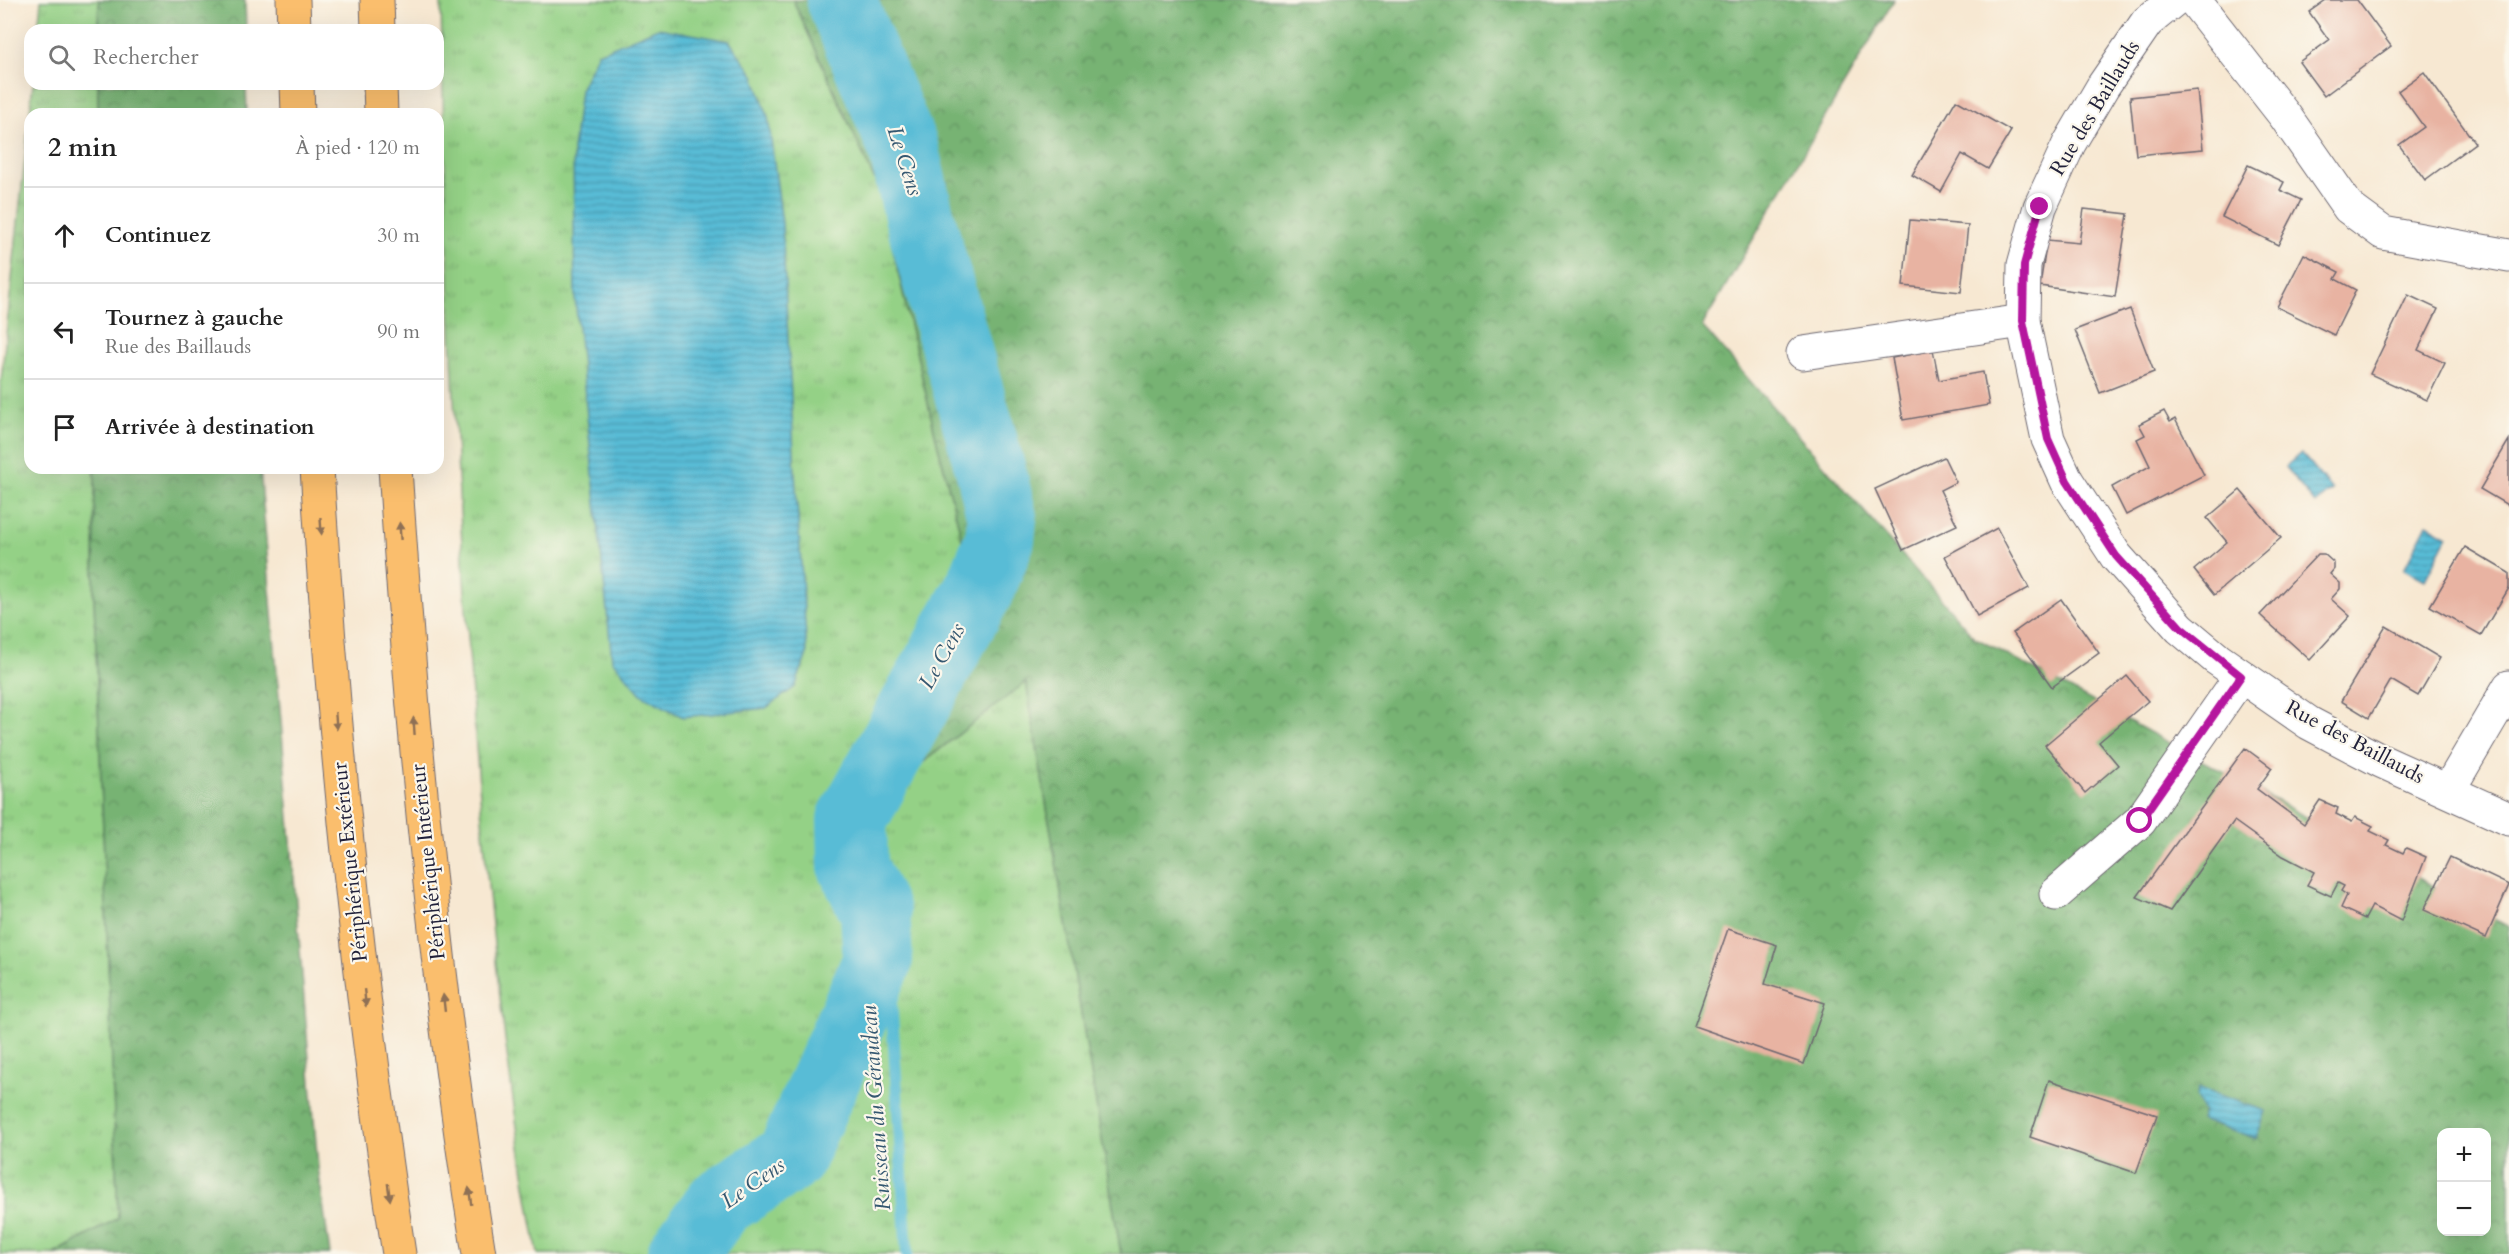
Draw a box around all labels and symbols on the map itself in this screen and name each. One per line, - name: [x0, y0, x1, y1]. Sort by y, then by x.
- street label: Rue des Baillauds: [2043, 35, 2147, 181]
- water label: Le Cens: [880, 122, 930, 200]
- route end: [2026, 193, 2052, 219]
- one-way arrow: [316, 517, 325, 536]
- one-way arrow: [395, 522, 405, 541]
- water label: Le Cens: [912, 617, 973, 695]
- street label: Rue des Baillauds: [2280, 693, 2430, 791]
- one-way arrow: [331, 711, 341, 730]
- one-way arrow: [410, 716, 419, 735]
- street label: Périphérique Extérieur: [325, 760, 375, 964]
- street label: Périphérique Intérieur: [403, 762, 453, 961]
- route start: [2126, 807, 2152, 833]
- one-way arrow: [360, 989, 370, 1008]
- one-way arrow: [439, 993, 449, 1012]
- water label: Ruisseau du Géraudeau: [854, 1004, 898, 1212]
- water label: Le Cens: [715, 1150, 791, 1216]
- one-way arrow: [385, 1182, 394, 1201]
- one-way arrow: [465, 1187, 474, 1206]

